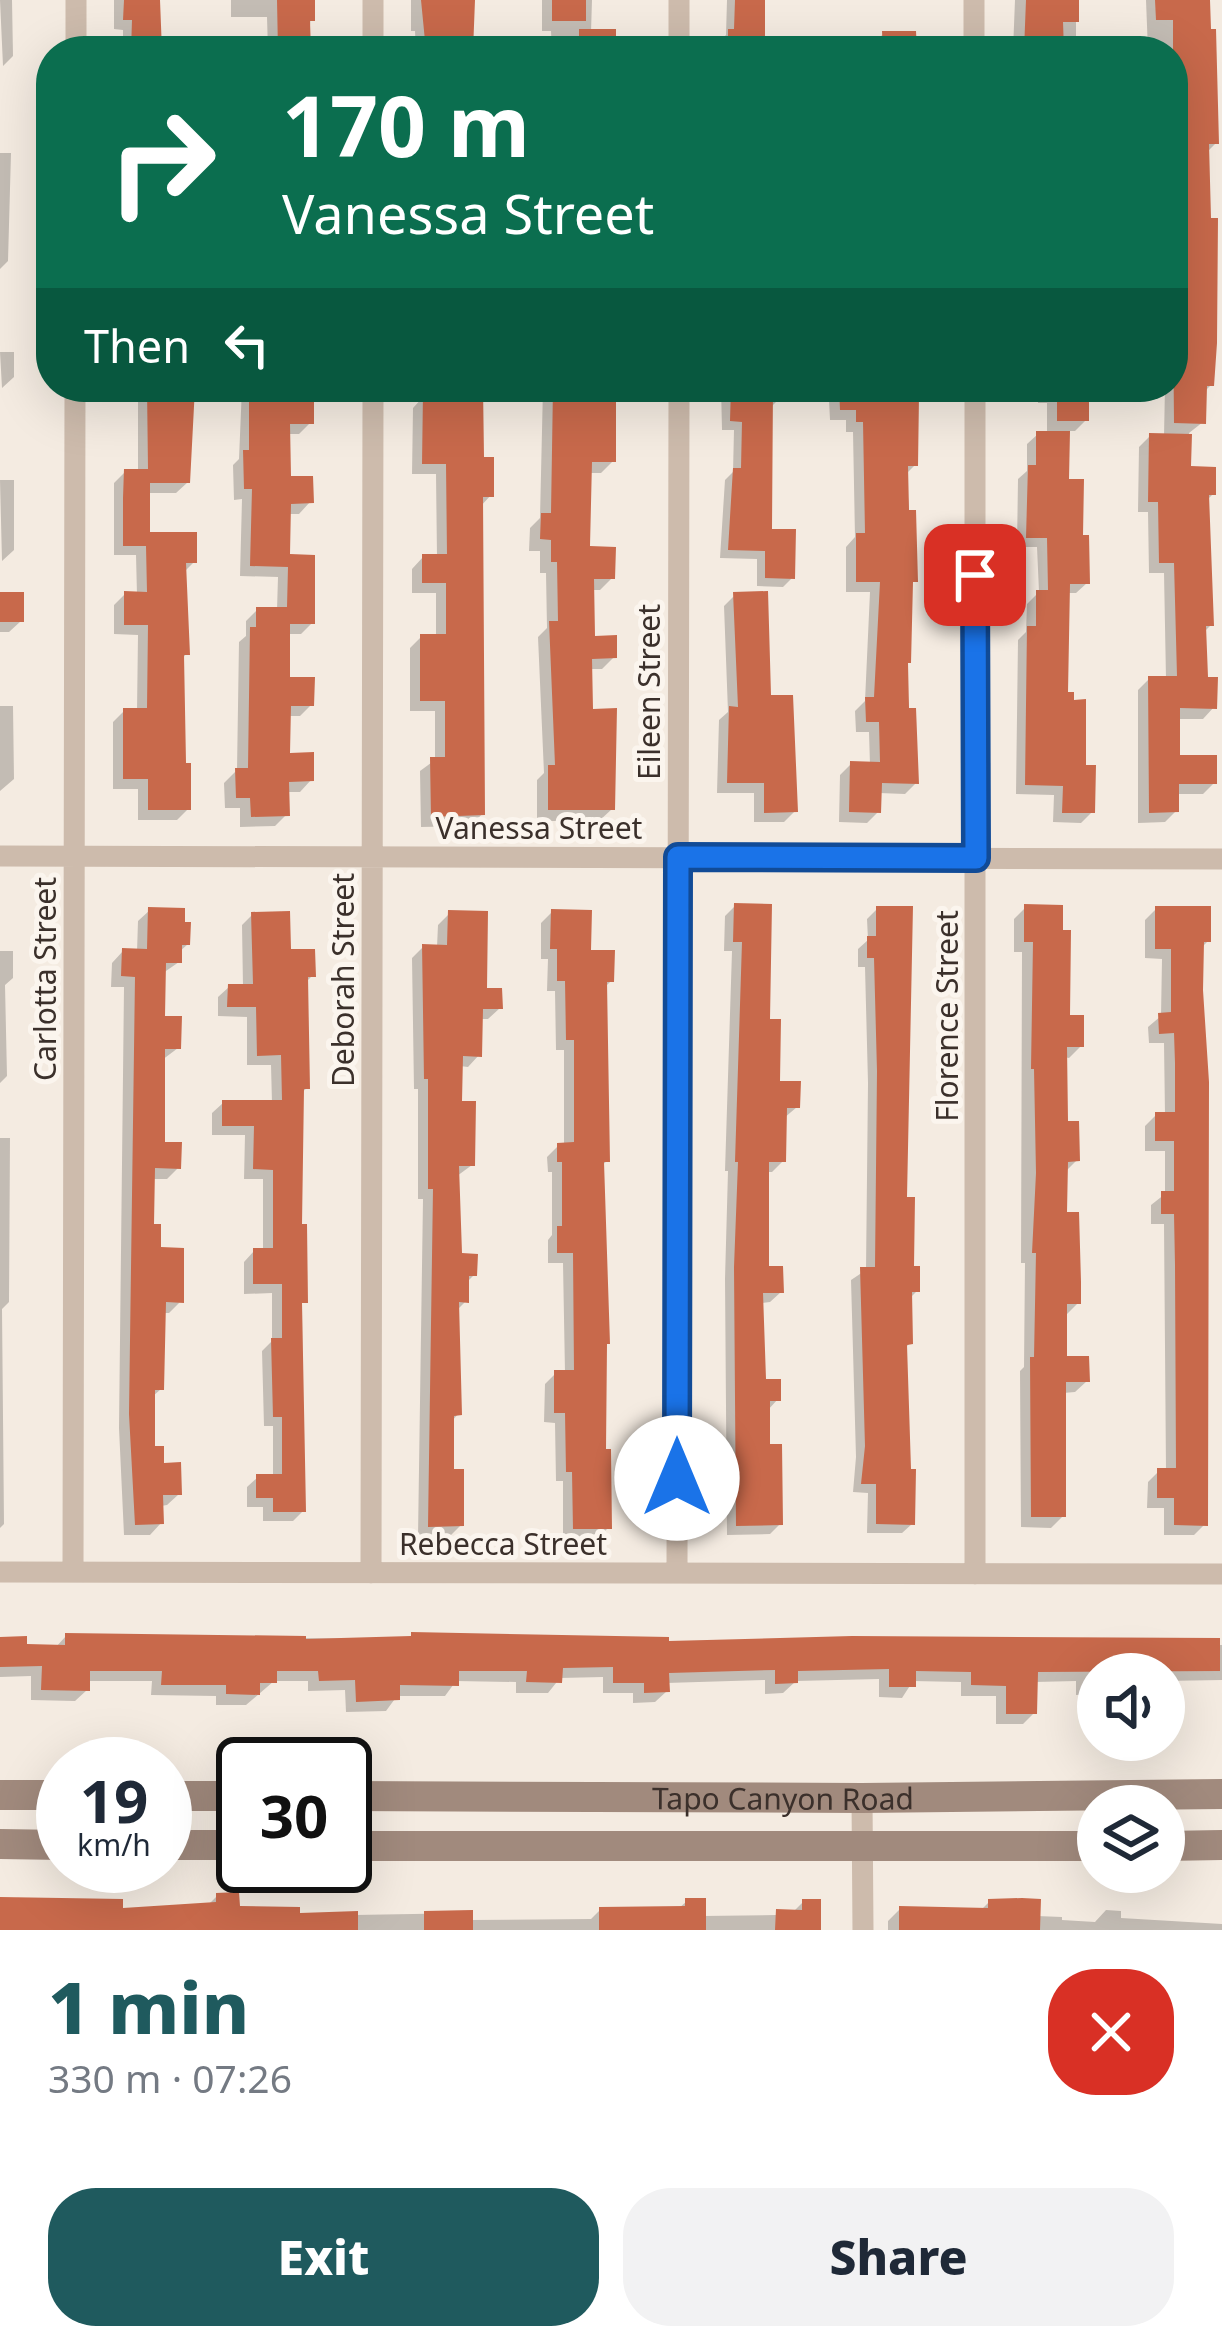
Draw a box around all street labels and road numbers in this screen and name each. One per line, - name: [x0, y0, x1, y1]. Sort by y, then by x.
- street label: Eileen Street: [628, 604, 669, 780]
- street label: Vanessa Street: [436, 807, 643, 848]
- street label: Deborah Street: [322, 873, 363, 1087]
- street label: Carlotta Street: [24, 877, 65, 1081]
- street label: Florence Street: [926, 910, 967, 1122]
- street label: Rebecca Street: [399, 1523, 607, 1564]
- street label: Tapo Canyon Road: [652, 1777, 914, 1819]

